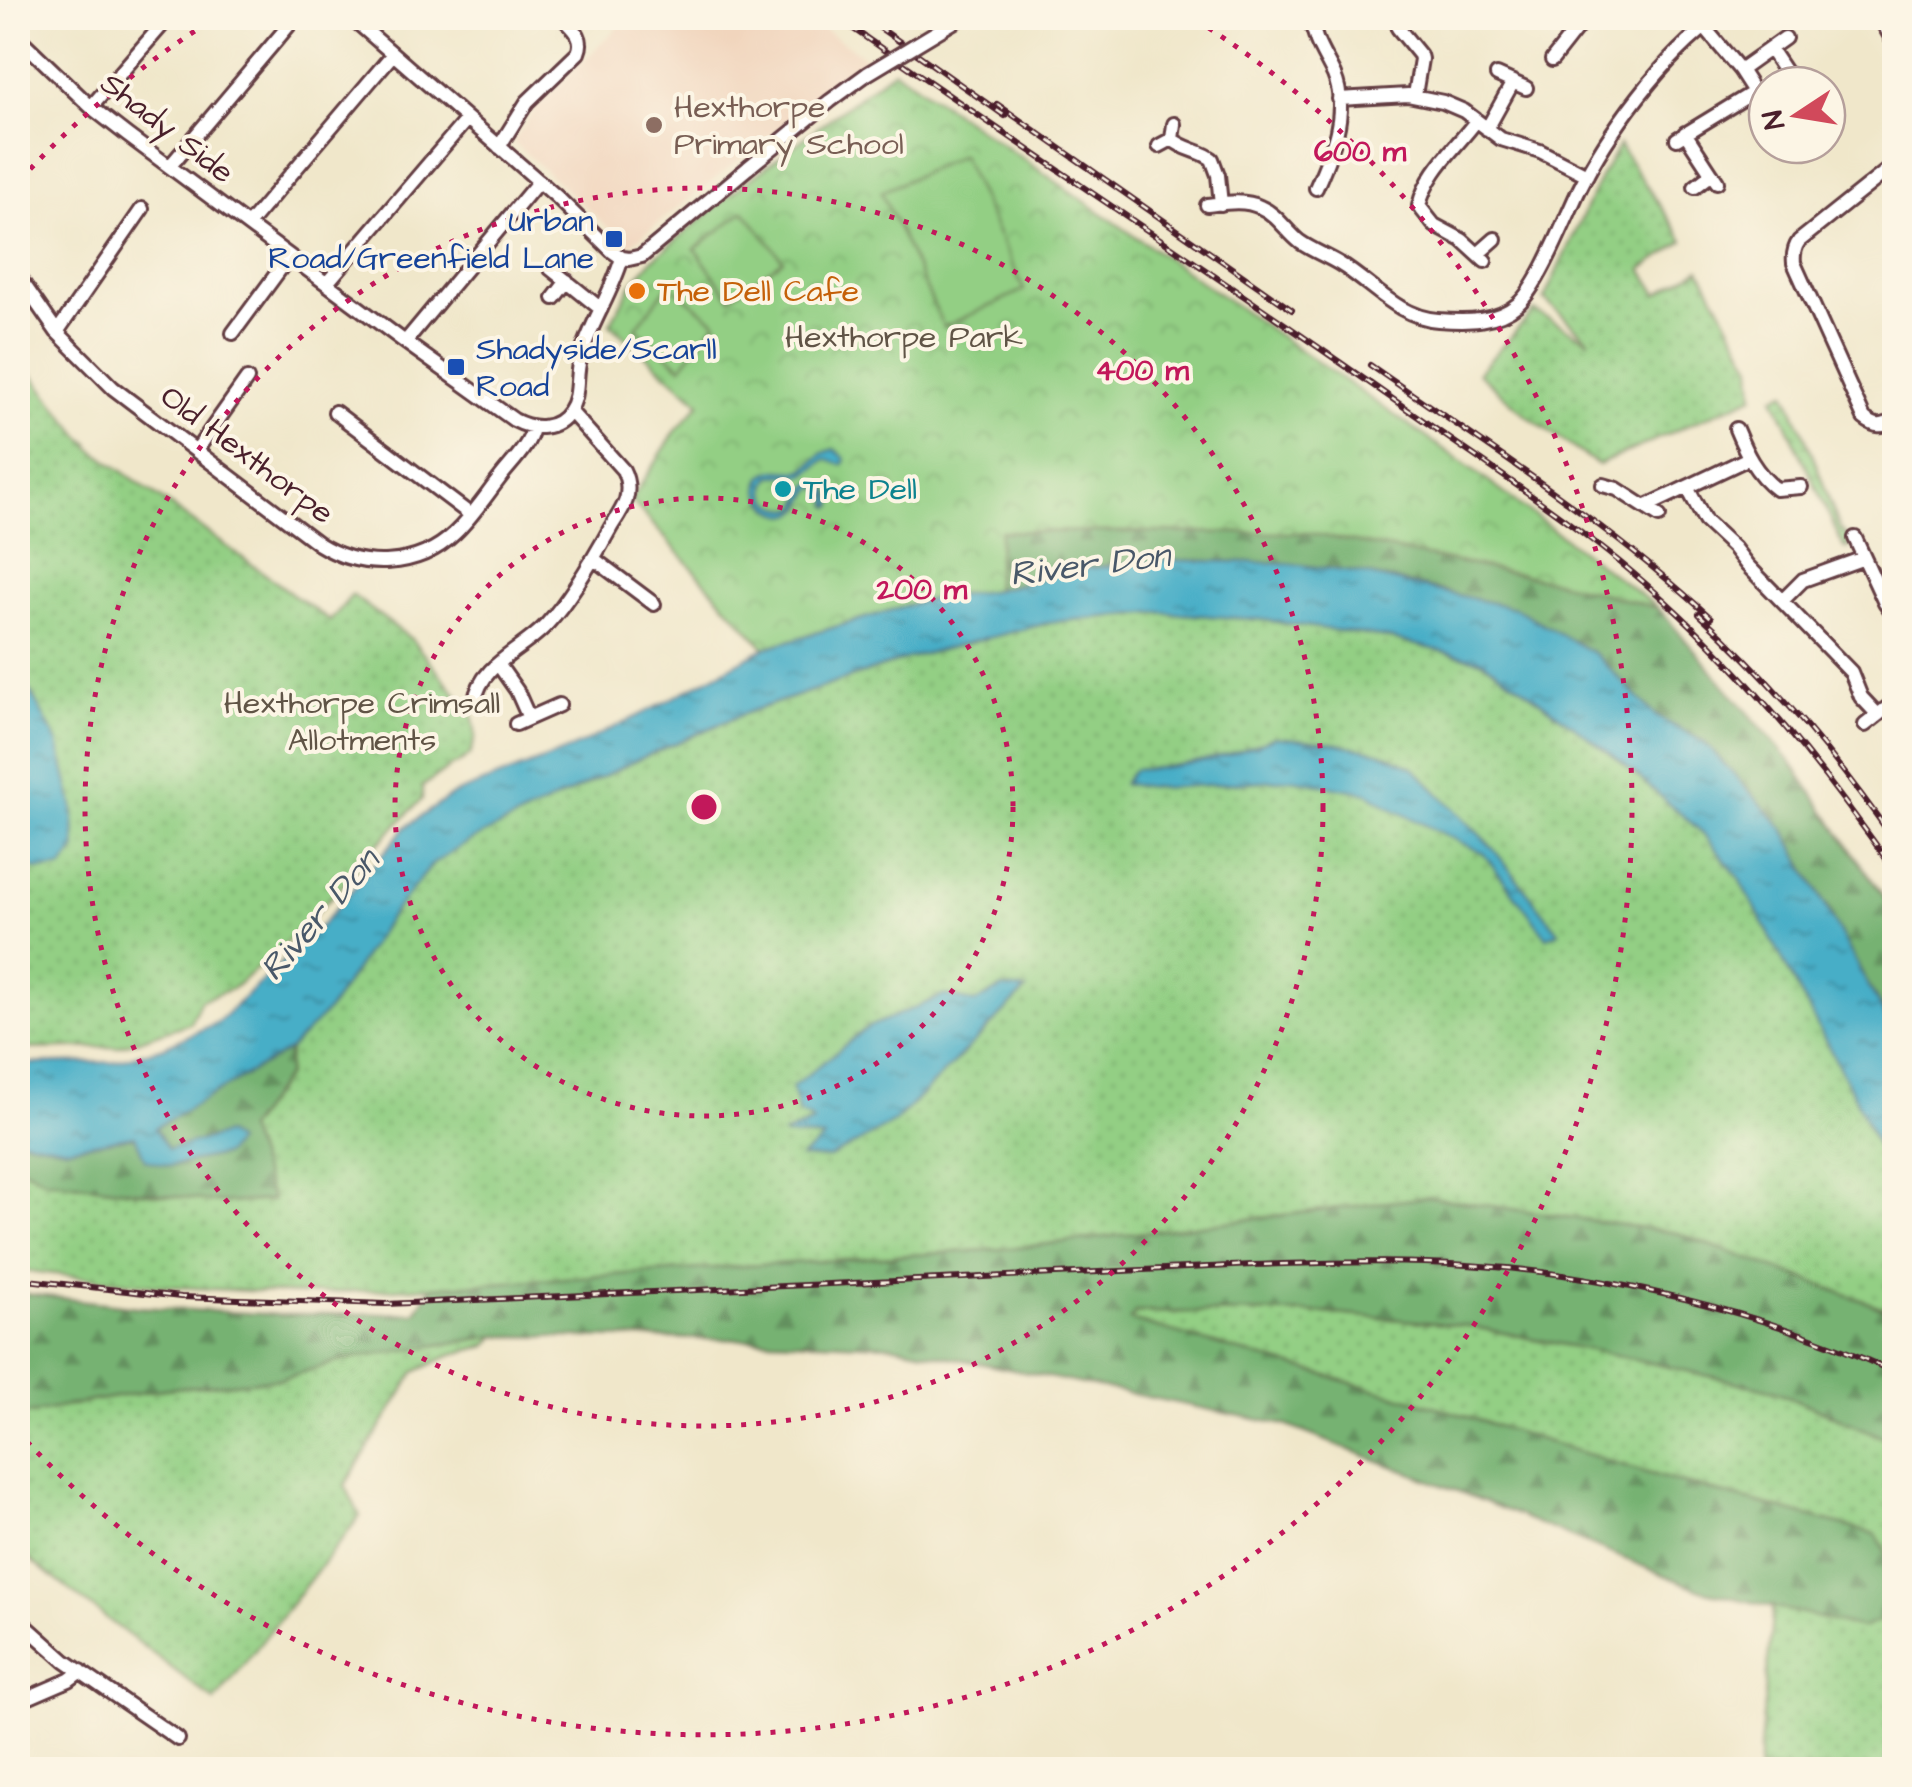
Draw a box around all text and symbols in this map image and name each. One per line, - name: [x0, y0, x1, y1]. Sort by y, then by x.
- street label: Shady Side: [91, 61, 243, 195]
- north arrow: [1747, 65, 1847, 165]
- place label: Hexthorpe Primary School: [674, 85, 904, 167]
- text: N: [1753, 107, 1795, 133]
- marker: Hexthorpe Primary School: [643, 114, 665, 136]
- text: 600 m: [1314, 131, 1407, 173]
- place label: Urban Road/Greenfield Lane: [268, 199, 594, 281]
- marker: Urban Road/Greenfield Lane: [603, 228, 625, 250]
- place label: The Dell Cafe: [657, 269, 859, 314]
- marker: The Dell Cafe: [626, 280, 648, 302]
- park label: Hexthorpe Park: [785, 315, 1023, 360]
- place label: Shadyside/Scarll Road: [476, 327, 717, 409]
- text: 400 m: [1095, 350, 1189, 392]
- marker: Shadyside/Scarll Road: [445, 356, 467, 378]
- street label: Old Hexthorpe: [151, 375, 343, 535]
- place label: The Dell: [803, 467, 917, 512]
- marker: The Dell: [772, 478, 794, 500]
- water label: River Don: [1007, 531, 1175, 599]
- text: 200 m: [876, 569, 968, 611]
- park label: Hexthorpe Crimsall Allotments: [224, 681, 500, 763]
- centre of rings: [686, 789, 722, 825]
- water label: River Don: [249, 836, 393, 992]

